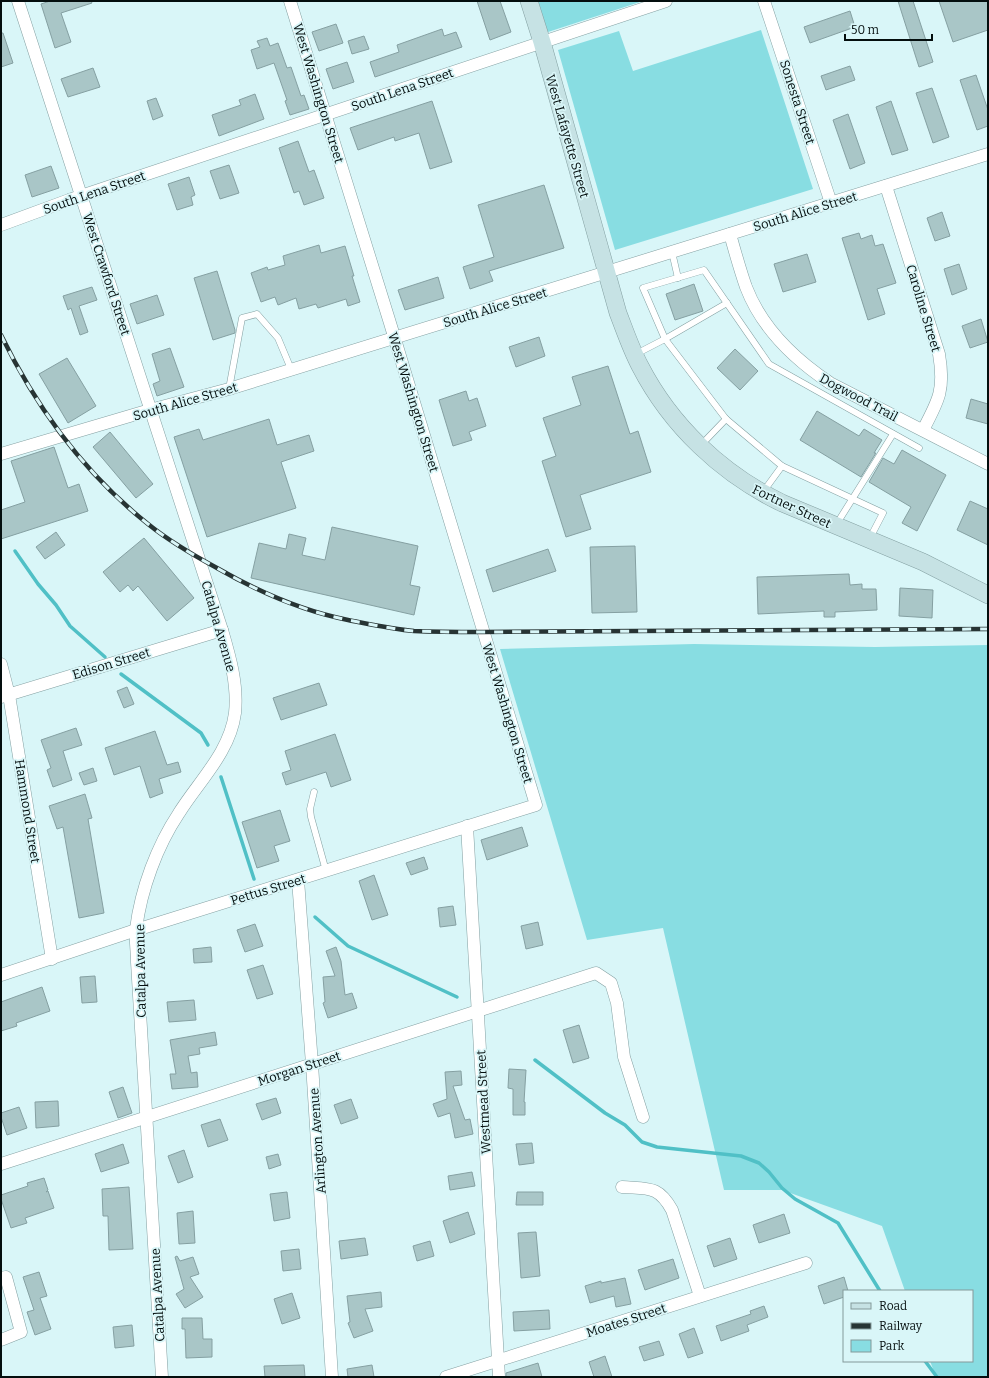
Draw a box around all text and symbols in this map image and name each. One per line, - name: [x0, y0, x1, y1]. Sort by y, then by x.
- scale bar: [845, 16, 932, 42]
- street label: West Washington Street: [290, 21, 347, 165]
- text: 50 m: [851, 23, 880, 37]
- street label: Sonesta Street: [777, 58, 818, 146]
- street label: South Lena Street: [349, 65, 456, 114]
- street label: West Lafayette Street: [543, 73, 592, 200]
- street label: South Lena Street: [41, 168, 148, 217]
- street label: South Alice Street: [751, 188, 859, 234]
- street label: West Crawford Street: [80, 211, 133, 337]
- street label: Caroline Street: [903, 263, 944, 354]
- street label: South Alice Street: [441, 284, 549, 330]
- street label: West Washington Street: [385, 330, 442, 474]
- street label: Dogwood Trail: [817, 370, 901, 425]
- street label: South Alice Street: [131, 379, 239, 424]
- street label: Fortner Street: [750, 482, 834, 531]
- street label: Catalpa Avenue: [198, 579, 239, 673]
- street label: West Washington Street: [479, 641, 536, 785]
- street label: Edison Street: [70, 644, 152, 682]
- street label: Hammond Street: [12, 758, 43, 864]
- street label: Pettus Street: [229, 871, 308, 908]
- street label: Catalpa Avenue: [132, 924, 149, 1018]
- street label: Morgan Street: [256, 1048, 343, 1089]
- street label: Westmead Street: [473, 1049, 494, 1154]
- street label: Arlington Avenue: [306, 1088, 329, 1194]
- street label: Catalpa Avenue: [148, 1248, 167, 1342]
- legend: [843, 1290, 973, 1362]
- text: Road: [879, 1299, 907, 1313]
- street label: Moates Street: [584, 1300, 668, 1340]
- text: Railway: [879, 1319, 923, 1333]
- text: Park: [879, 1339, 905, 1353]

